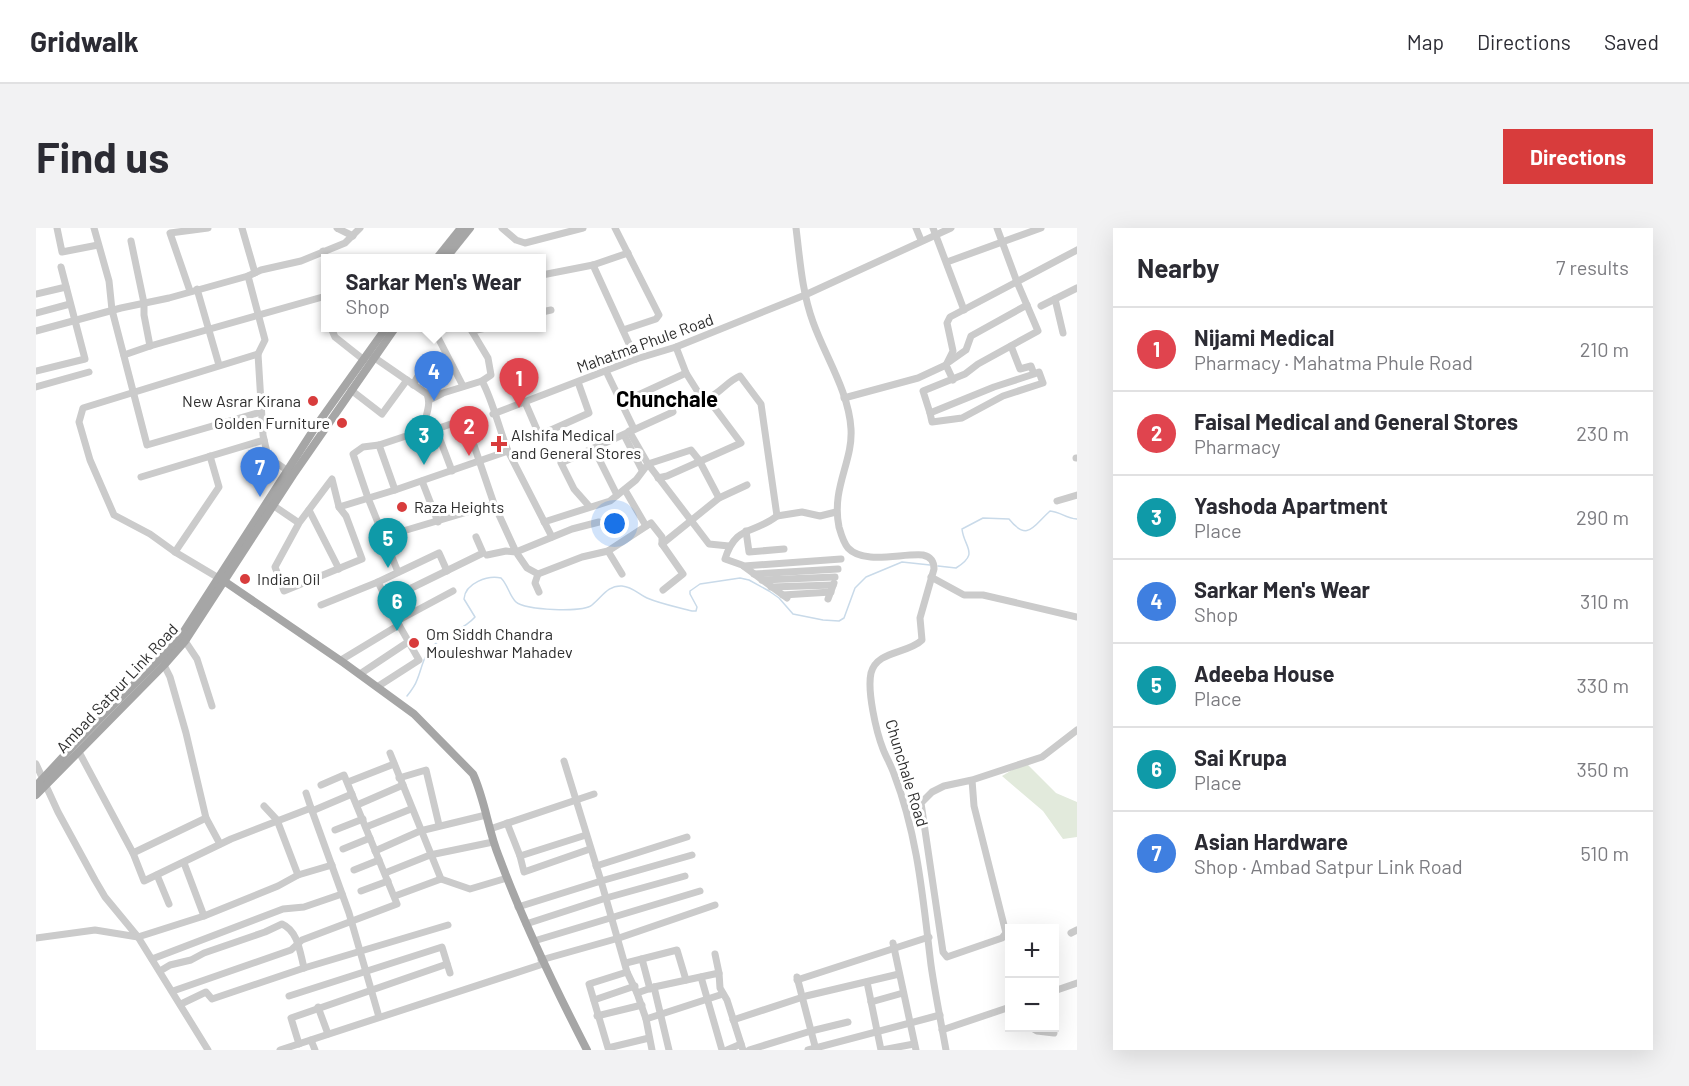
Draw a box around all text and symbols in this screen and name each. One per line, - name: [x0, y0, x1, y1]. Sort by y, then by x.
- text: Gridwalk: [30, 24, 139, 58]
- text: Map: [1407, 29, 1444, 54]
- text: Directions: [1477, 29, 1571, 54]
- text: Saved: [1604, 29, 1659, 54]
- button: Directions: [1503, 129, 1653, 184]
- text: Find us: [36, 131, 169, 181]
- text: Nearby: [1137, 252, 1219, 283]
- popup: [321, 254, 546, 332]
- text: 7 results: [1556, 255, 1629, 279]
- text: Sarkar Men's Wear: [345, 268, 522, 294]
- text: Shop: [345, 294, 390, 318]
- street label: Mahatma Phule Road: [574, 309, 716, 376]
- text: Nijami Medical: [1194, 324, 1334, 350]
- text: 1: [1153, 337, 1160, 361]
- text: 210 m: [1580, 337, 1629, 361]
- text: Pharmacy · Mahatma Phule Road: [1194, 350, 1473, 374]
- pin: 4: [414, 352, 454, 401]
- pin: 1: [500, 358, 538, 408]
- district label: Chunchale: [616, 385, 718, 411]
- place label: New Asrar Kirana: [182, 391, 301, 410]
- marker: New Asrar Kirana: [306, 394, 320, 408]
- pin: 2: [450, 406, 488, 456]
- text: Faisal Medical and General Stores: [1194, 408, 1518, 434]
- place label: Golden Furniture: [214, 413, 330, 432]
- marker: Golden Furniture: [335, 416, 349, 430]
- pin: 3: [404, 416, 444, 465]
- text: 2: [1151, 421, 1162, 445]
- text: 230 m: [1576, 421, 1629, 445]
- place label: Alshifa Medical and General Stores: [511, 425, 641, 462]
- text: Pharmacy: [1194, 434, 1280, 458]
- marker: Alshifa Medical and General Stores: [492, 437, 506, 451]
- pin: 7: [240, 448, 280, 497]
- text: Yashoda Apartment: [1194, 492, 1388, 518]
- place label: Raza Heights: [414, 497, 504, 516]
- marker: Raza Heights: [395, 500, 409, 514]
- text: 3: [1151, 505, 1162, 529]
- text: 290 m: [1576, 505, 1629, 529]
- your location: [600, 509, 629, 538]
- pin: 5: [368, 518, 408, 568]
- text: Place: [1194, 518, 1242, 542]
- place label: Indian Oil: [257, 569, 320, 588]
- marker: Indian Oil: [238, 572, 252, 586]
- text: Sarkar Men's Wear: [1194, 576, 1370, 602]
- pin: 6: [378, 582, 416, 631]
- text: 4: [1150, 589, 1163, 613]
- text: 310 m: [1580, 589, 1629, 613]
- text: Shop: [1194, 602, 1238, 626]
- street label: Ambad Satpur Link Road: [52, 619, 181, 756]
- place label: Om Siddh Chandra Mouleshwar Mahadev: [426, 624, 573, 661]
- marker: Om Siddh Chandra Mouleshwar Mahadev: [407, 636, 421, 650]
- text: Adeeba House: [1194, 660, 1334, 686]
- text: 5: [1151, 673, 1162, 697]
- text: 330 m: [1577, 673, 1629, 697]
- text: Place: [1194, 686, 1242, 710]
- street label: Chunchale Road: [882, 717, 933, 829]
- text: Sai Krupa: [1194, 744, 1287, 770]
- text: 6: [1151, 757, 1162, 781]
- text: 350 m: [1577, 757, 1629, 781]
- text: Place: [1194, 770, 1242, 794]
- text: Asian Hardware: [1194, 828, 1348, 854]
- text: 7: [1152, 841, 1161, 865]
- text: 510 m: [1580, 841, 1629, 865]
- text: Shop · Ambad Satpur Link Road: [1194, 854, 1463, 878]
- map controls: [1005, 924, 1059, 1032]
- button: +: [1005, 924, 1059, 978]
- button: −: [1005, 978, 1059, 1032]

